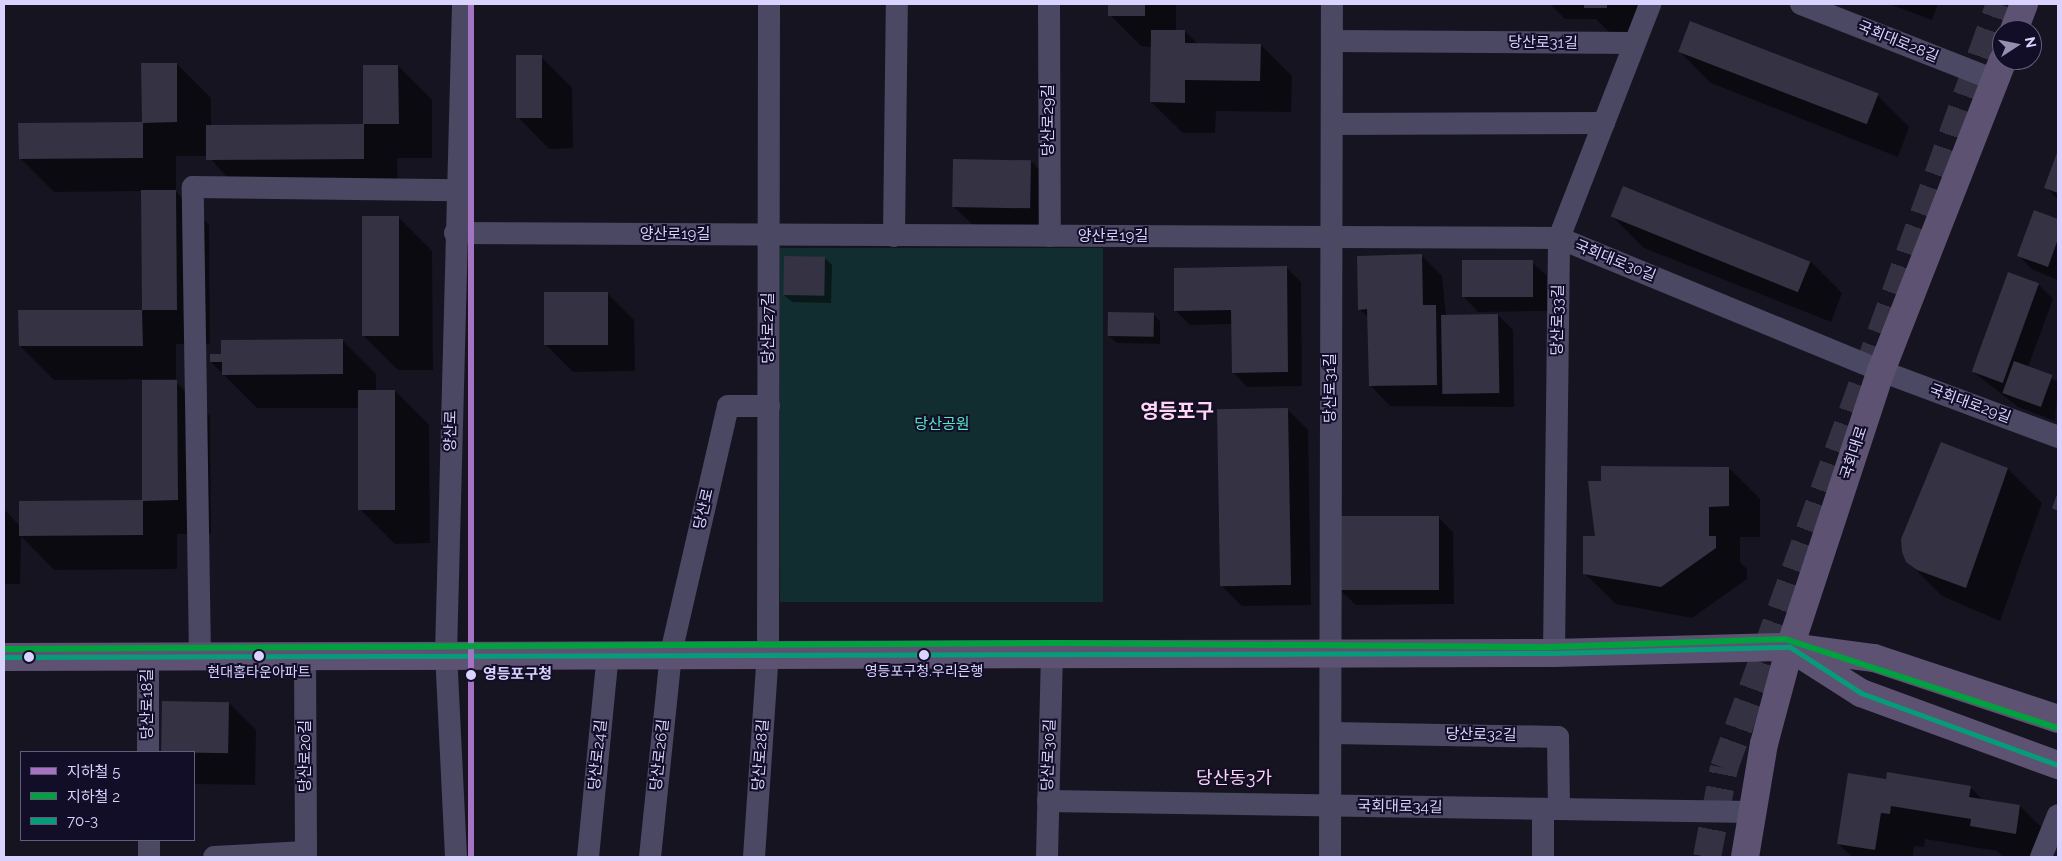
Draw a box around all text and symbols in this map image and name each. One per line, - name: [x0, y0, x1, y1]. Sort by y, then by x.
- street label: 국회대로28길: [1855, 18, 1941, 66]
- north arrow: [1992, 20, 2042, 70]
- street label: 당산로31길: [1508, 33, 1578, 53]
- text: N: [2022, 36, 2040, 49]
- street label: 당산로29길: [1040, 84, 1058, 156]
- street label: 양산로19길: [640, 226, 710, 244]
- street label: 양산로19길: [1078, 228, 1148, 246]
- street label: 국회대로30길: [1572, 237, 1658, 285]
- street label: 당산로33길: [1548, 284, 1568, 356]
- street label: 당산로27길: [760, 292, 778, 364]
- street label: 당산로31길: [1322, 353, 1340, 423]
- street label: 국회대로29길: [1927, 381, 2013, 427]
- district label: 영등포구: [1140, 399, 1214, 423]
- street label: 양산로: [442, 410, 460, 452]
- park label: 당산공원: [914, 416, 970, 434]
- street label: 국회대로: [1837, 424, 1871, 482]
- street label: 당산로: [691, 487, 717, 531]
- marker: 영등포구청.우리은행: [919, 650, 929, 660]
- marker: 현대홈타운아파트: [254, 651, 264, 661]
- unlabelled marker: [24, 652, 34, 662]
- place label: 영등포구청.우리은행: [865, 663, 983, 679]
- place label: 현대홈타운아파트: [207, 664, 311, 680]
- place label: 영등포구청: [483, 666, 552, 684]
- marker: 영등포구청: [463, 667, 479, 683]
- street label: 당산로18길: [139, 669, 157, 739]
- street label: 당산로26길: [647, 718, 673, 792]
- street label: 당산로24길: [585, 719, 611, 791]
- street label: 당산로28길: [750, 719, 772, 791]
- street label: 당산로30길: [1039, 719, 1059, 791]
- street label: 당산로20길: [297, 720, 315, 792]
- street label: 당산로32길: [1445, 725, 1517, 745]
- legend: [20, 751, 195, 841]
- text: 지하철 5: [67, 763, 120, 781]
- district label: 당산동3가: [1196, 767, 1272, 789]
- text: 지하철 2: [67, 788, 120, 806]
- street label: 국회대로34길: [1357, 797, 1443, 817]
- text: 70-3: [67, 812, 98, 830]

